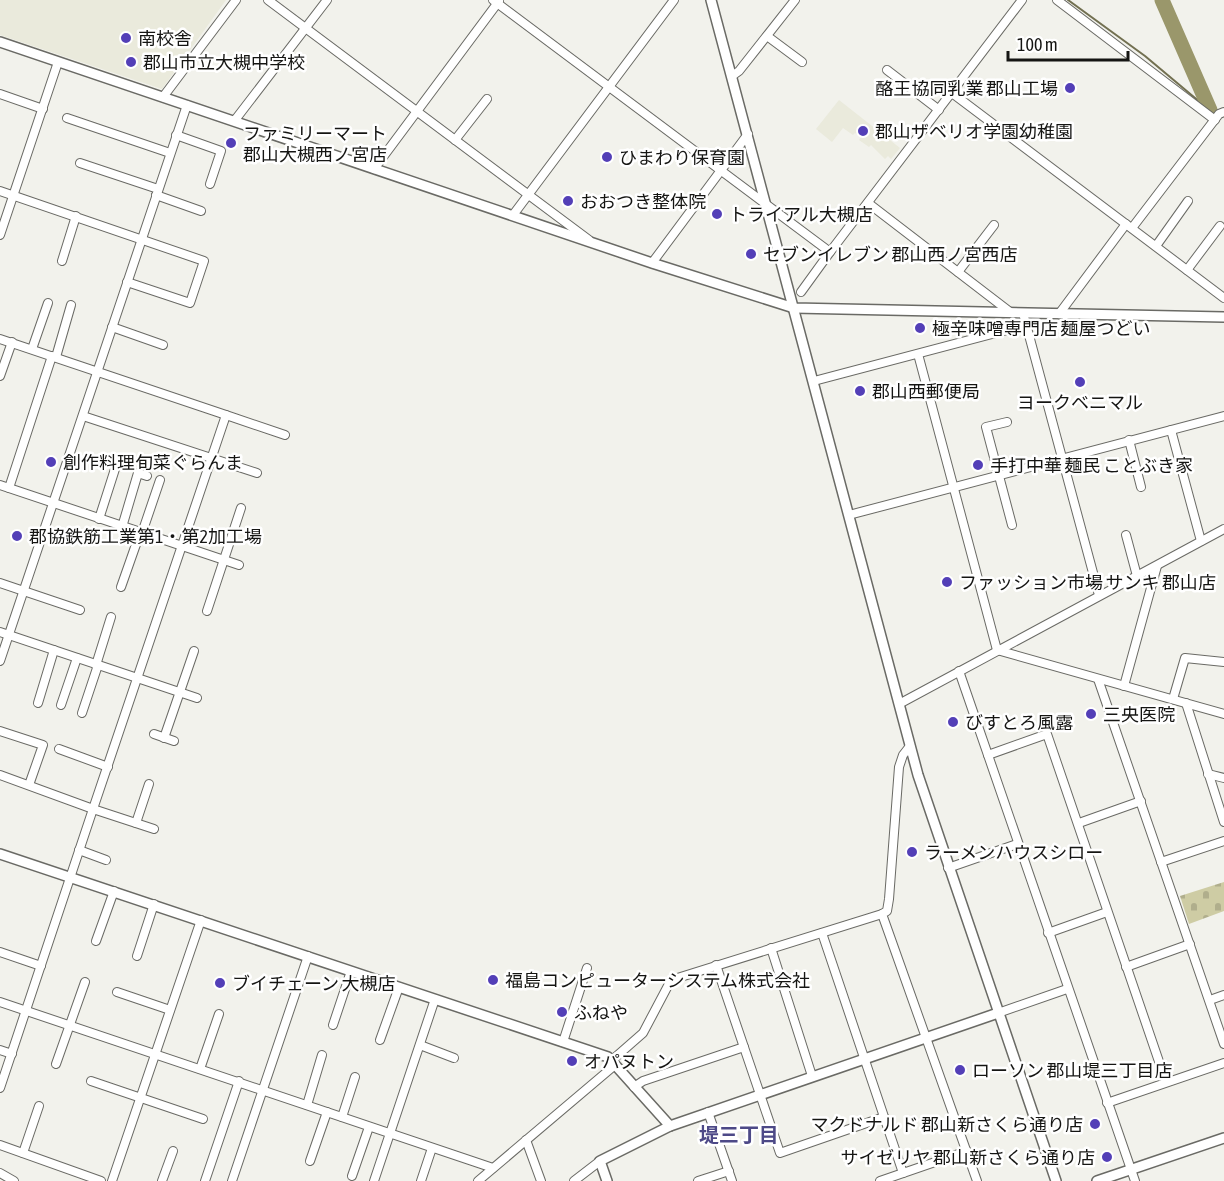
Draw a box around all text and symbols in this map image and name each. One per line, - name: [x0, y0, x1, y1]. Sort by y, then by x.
- scale bar: [1008, 24, 1128, 62]
- place label: 南校舎: [138, 28, 192, 49]
- marker: 南校舎: [119, 31, 133, 45]
- text: 100 m: [1017, 34, 1058, 55]
- place label: 郡山市立大槻中学校: [143, 52, 305, 73]
- marker: 郡山市立大槻中学校: [124, 55, 138, 69]
- place label: 酪王協同乳業 郡山工場: [876, 78, 1058, 99]
- marker: 酪王協同乳業 郡山工場: [1063, 81, 1077, 95]
- place label: 郡山ザベリオ学園幼稚園: [875, 121, 1073, 142]
- place label: ファミリーマート 郡山大槻西ノ宮店: [243, 123, 387, 165]
- marker: 郡山ザベリオ学園幼稚園: [856, 124, 870, 138]
- marker: ファミリーマート 郡山大槻西ノ宮店: [224, 136, 238, 150]
- place label: ひまわり保育園: [619, 147, 745, 168]
- marker: ひまわり保育園: [600, 150, 614, 164]
- place label: おおつき整体院: [580, 191, 706, 212]
- marker: おおつき整体院: [561, 194, 575, 208]
- place label: トライアル大槻店: [729, 204, 873, 225]
- marker: トライアル大槻店: [710, 207, 724, 221]
- place label: セブンイレブン 郡山西ノ宮西店: [763, 244, 1017, 265]
- marker: セブンイレブン 郡山西ノ宮西店: [744, 247, 758, 261]
- place label: 極辛味噌専門店 麺屋つどい: [932, 318, 1150, 339]
- marker: 極辛味噌専門店 麺屋つどい: [913, 321, 927, 335]
- marker: ヨークベニマル: [1073, 375, 1087, 389]
- place label: 郡山西郵便局: [872, 381, 980, 402]
- marker: 郡山西郵便局: [853, 384, 867, 398]
- place label: ヨークベニマル: [1017, 392, 1143, 413]
- place label: 創作料理旬菜ぐらんま: [63, 452, 243, 473]
- marker: 創作料理旬菜ぐらんま: [44, 455, 58, 469]
- place label: 手打中華 麺民 ことぶき家: [990, 455, 1193, 476]
- marker: 手打中華 麺民 ことぶき家: [971, 458, 985, 472]
- place label: 郡協鉄筋工業第1・第2加工場: [29, 526, 262, 547]
- marker: 郡協鉄筋工業第1・第2加工場: [10, 529, 24, 543]
- place label: ファッション市場 サンキ 郡山店: [959, 572, 1216, 593]
- marker: ファッション市場 サンキ 郡山店: [940, 575, 954, 589]
- place label: 三央医院: [1103, 704, 1175, 725]
- marker: 三央医院: [1084, 707, 1098, 721]
- place label: びすとろ風露: [965, 712, 1073, 733]
- marker: びすとろ風露: [946, 715, 960, 729]
- place label: ラーメンハウスシロー: [924, 842, 1103, 863]
- marker: ラーメンハウスシロー: [905, 845, 919, 859]
- place label: 福島コンピューターシステム株式会社: [505, 970, 810, 991]
- place label: ブイチェーン 大槻店: [232, 973, 396, 994]
- marker: 福島コンピューターシステム株式会社: [486, 973, 500, 987]
- marker: ブイチェーン 大槻店: [213, 976, 227, 990]
- place label: ふねや: [574, 1002, 628, 1023]
- marker: ふねや: [555, 1005, 569, 1019]
- place label: オパヌトン: [584, 1051, 674, 1072]
- marker: オパヌトン: [565, 1054, 579, 1068]
- place label: ローソン 郡山堤三丁目店: [972, 1060, 1172, 1081]
- marker: ローソン 郡山堤三丁目店: [953, 1063, 967, 1077]
- place label: マクドナルド 郡山新さくら通り店: [811, 1114, 1083, 1135]
- marker: マクドナルド 郡山新さくら通り店: [1088, 1117, 1102, 1131]
- district label: 堤三丁目: [699, 1123, 779, 1146]
- place label: サイゼリヤ 郡山新さくら通り店: [841, 1147, 1095, 1168]
- marker: サイゼリヤ 郡山新さくら通り店: [1100, 1150, 1114, 1164]

